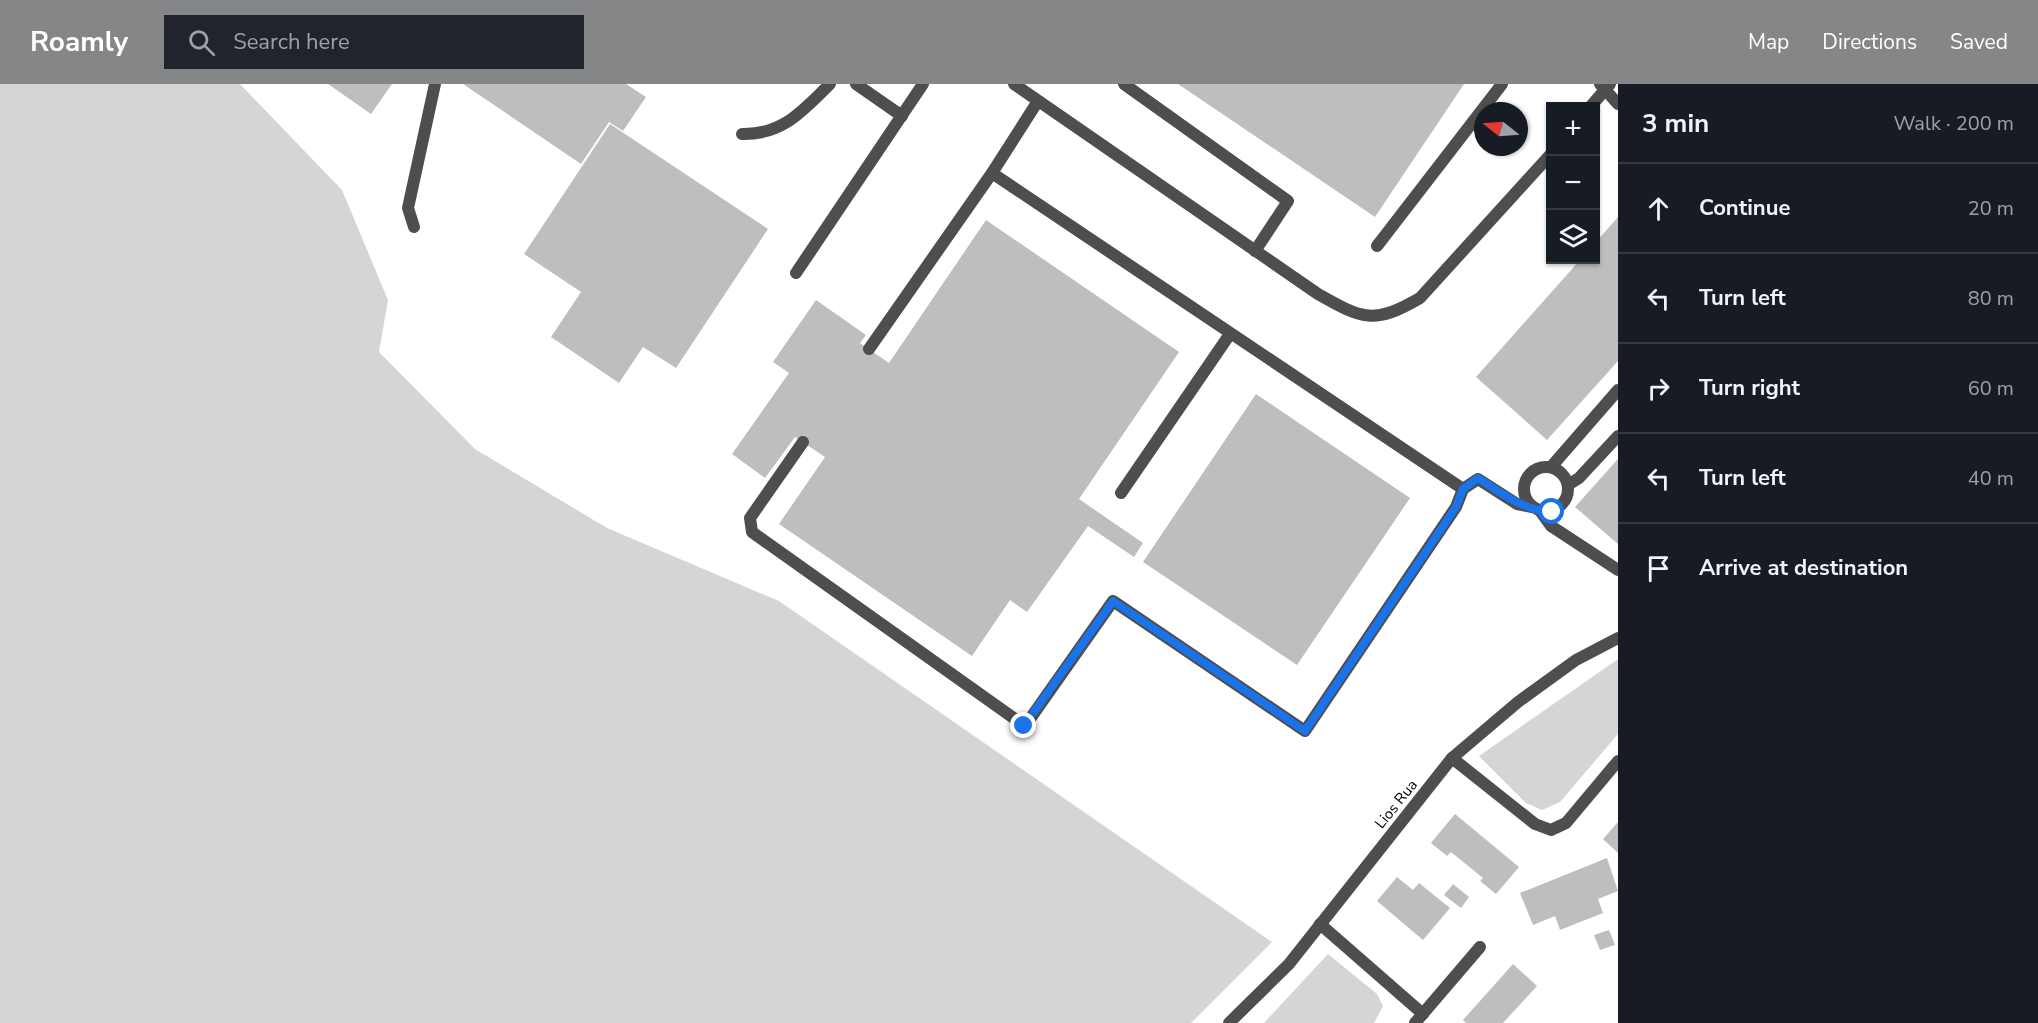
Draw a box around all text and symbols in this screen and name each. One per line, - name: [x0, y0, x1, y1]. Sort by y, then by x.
- search box: [164, 15, 584, 69]
- text: Roamly: [30, 23, 128, 61]
- icon: search: [185, 26, 218, 59]
- text: Search here: [233, 27, 350, 57]
- text: Map: [1748, 28, 1789, 56]
- text: Directions: [1822, 28, 1917, 56]
- text: Saved: [1950, 28, 2008, 56]
- north arrow: [1474, 102, 1528, 156]
- map controls: [1546, 102, 1600, 264]
- button: +: [1546, 102, 1600, 156]
- text: 3 min: [1642, 106, 1709, 141]
- text: Walk · 200 m: [1894, 110, 2014, 137]
- button: −: [1546, 156, 1600, 210]
- icon: ahead: [1642, 192, 1675, 225]
- text: Continue: [1699, 193, 1790, 223]
- text: 20 m: [1968, 195, 2014, 222]
- button: layers: [1546, 210, 1600, 264]
- icon: left: [1642, 282, 1675, 315]
- text: Turn left: [1699, 283, 1786, 313]
- text: 80 m: [1968, 285, 2014, 312]
- icon: right: [1642, 372, 1675, 405]
- text: Turn right: [1699, 373, 1800, 403]
- text: 60 m: [1968, 375, 2014, 402]
- icon: left: [1642, 462, 1675, 495]
- text: Turn left: [1699, 463, 1786, 493]
- text: 40 m: [1968, 465, 2014, 492]
- route start: [1538, 498, 1564, 524]
- icon: arrive: [1642, 552, 1675, 585]
- text: Arrive at destination: [1699, 553, 1908, 583]
- route end: [1010, 712, 1036, 738]
- street label: Lios Rua: [1370, 775, 1422, 833]

